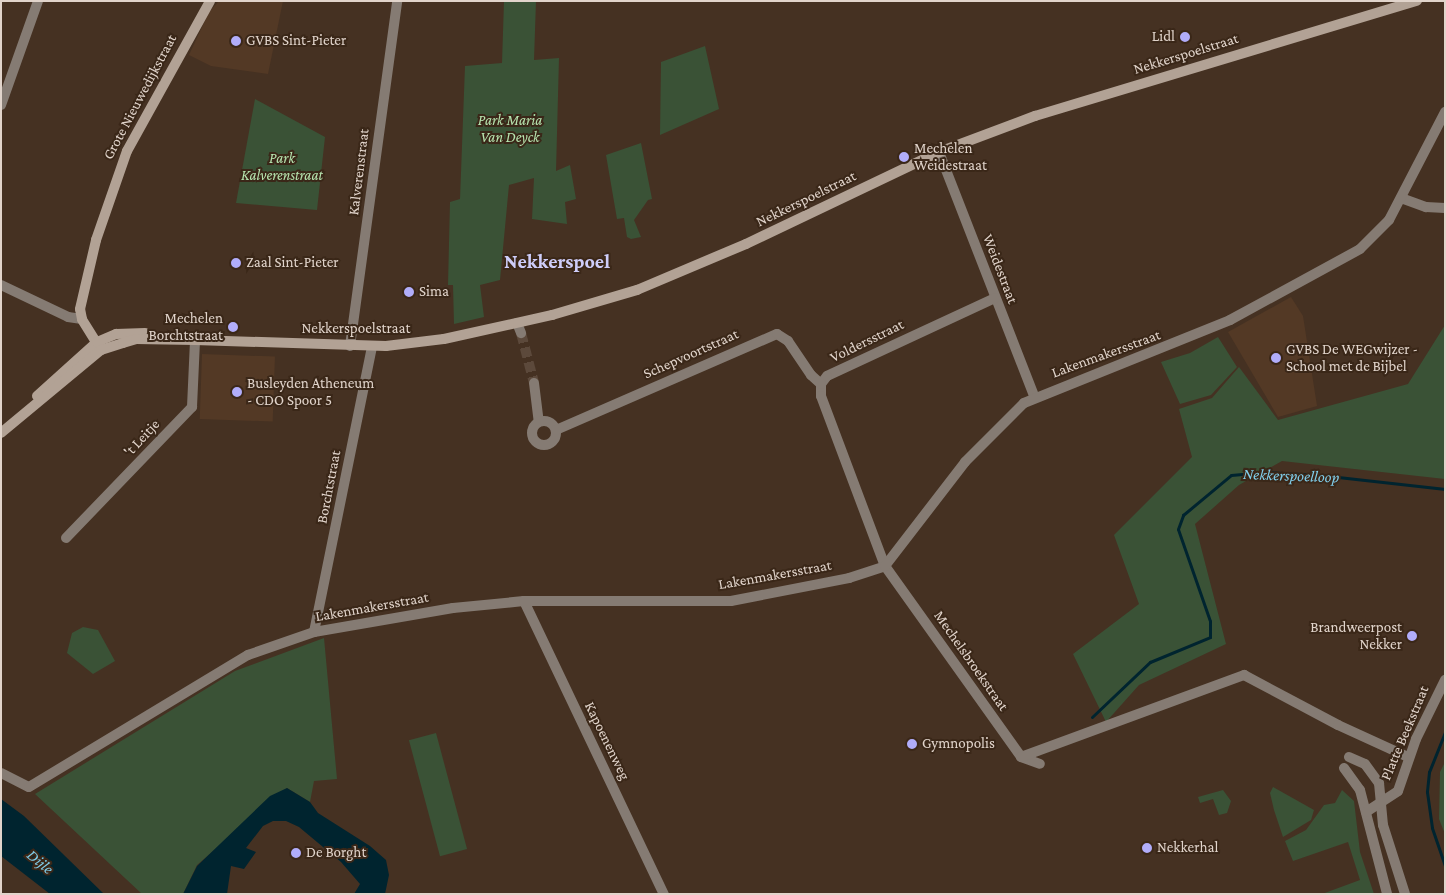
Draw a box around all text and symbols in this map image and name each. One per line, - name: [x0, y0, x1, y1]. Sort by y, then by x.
- place label: Lidl: [1152, 28, 1175, 46]
- street label: Nekkerspoelstraat: [1131, 29, 1241, 79]
- street label: Grote Nieuwedijkstraat: [99, 31, 181, 163]
- marker: Lidl: [1179, 31, 1191, 43]
- place label: GVBS Sint-Pieter: [246, 32, 346, 50]
- marker: GVBS Sint-Pieter: [230, 35, 242, 47]
- park label: Park Maria Van Deyck: [478, 111, 542, 146]
- street label: Kalverenstraat: [345, 128, 373, 216]
- place label: Mechelen Weidestraat: [914, 139, 987, 174]
- park label: Park Kalverenstraat: [241, 149, 323, 184]
- marker: Mechelen Weidestraat: [898, 151, 910, 163]
- street label: Nekkerspoelstraat: [753, 167, 859, 231]
- street label: Weidestraat: [979, 232, 1021, 306]
- district label: Nekkerspoel: [504, 249, 610, 273]
- place label: Zaal Sint-Pieter: [246, 254, 339, 272]
- marker: Zaal Sint-Pieter: [230, 257, 242, 269]
- place label: Sima: [419, 283, 449, 301]
- marker: Sima: [403, 286, 415, 298]
- place label: Mechelen Borchtstraat: [149, 309, 223, 344]
- street label: Voldersstraat: [827, 315, 907, 367]
- street label: Nekkerspoelstraat: [302, 320, 410, 338]
- marker: Mechelen Borchtstraat: [227, 321, 239, 333]
- street label: Schepvoortstraat: [641, 325, 741, 383]
- street label: Lakenmakersstraat: [1049, 326, 1163, 382]
- place label: GVBS De WEGwijzer - School met de Bijbel: [1286, 340, 1418, 375]
- marker: GVBS De WEGwijzer - School met de Bijbel: [1270, 352, 1282, 364]
- place label: Busleyden Atheneum - CDO Spoor 5: [247, 374, 374, 409]
- marker: Busleyden Atheneum - CDO Spoor 5: [231, 386, 243, 398]
- street label: 't Leitje: [120, 416, 164, 460]
- street label: Borchtstraat: [313, 449, 345, 525]
- water label: Nekkerspoelloop: [1242, 465, 1340, 487]
- street label: Lakenmakersstraat: [717, 556, 833, 594]
- street label: Lakenmakersstraat: [314, 588, 430, 626]
- street label: Mechelsbroekstraat: [930, 607, 1012, 715]
- place label: Brandweerpost Nekker: [1310, 618, 1402, 653]
- marker: Brandweerpost Nekker: [1406, 630, 1418, 642]
- street label: Platte Beekstraat: [1377, 683, 1433, 783]
- street label: Kapoenenweg: [580, 699, 634, 783]
- place label: Gymnopolis: [922, 735, 995, 753]
- marker: Gymnopolis: [906, 738, 918, 750]
- place label: Nekkerhal: [1157, 839, 1218, 857]
- marker: Nekkerhal: [1141, 842, 1153, 854]
- place label: De Borght: [306, 844, 366, 862]
- water label: Dijle: [23, 845, 57, 879]
- marker: De Borght: [290, 847, 302, 859]

